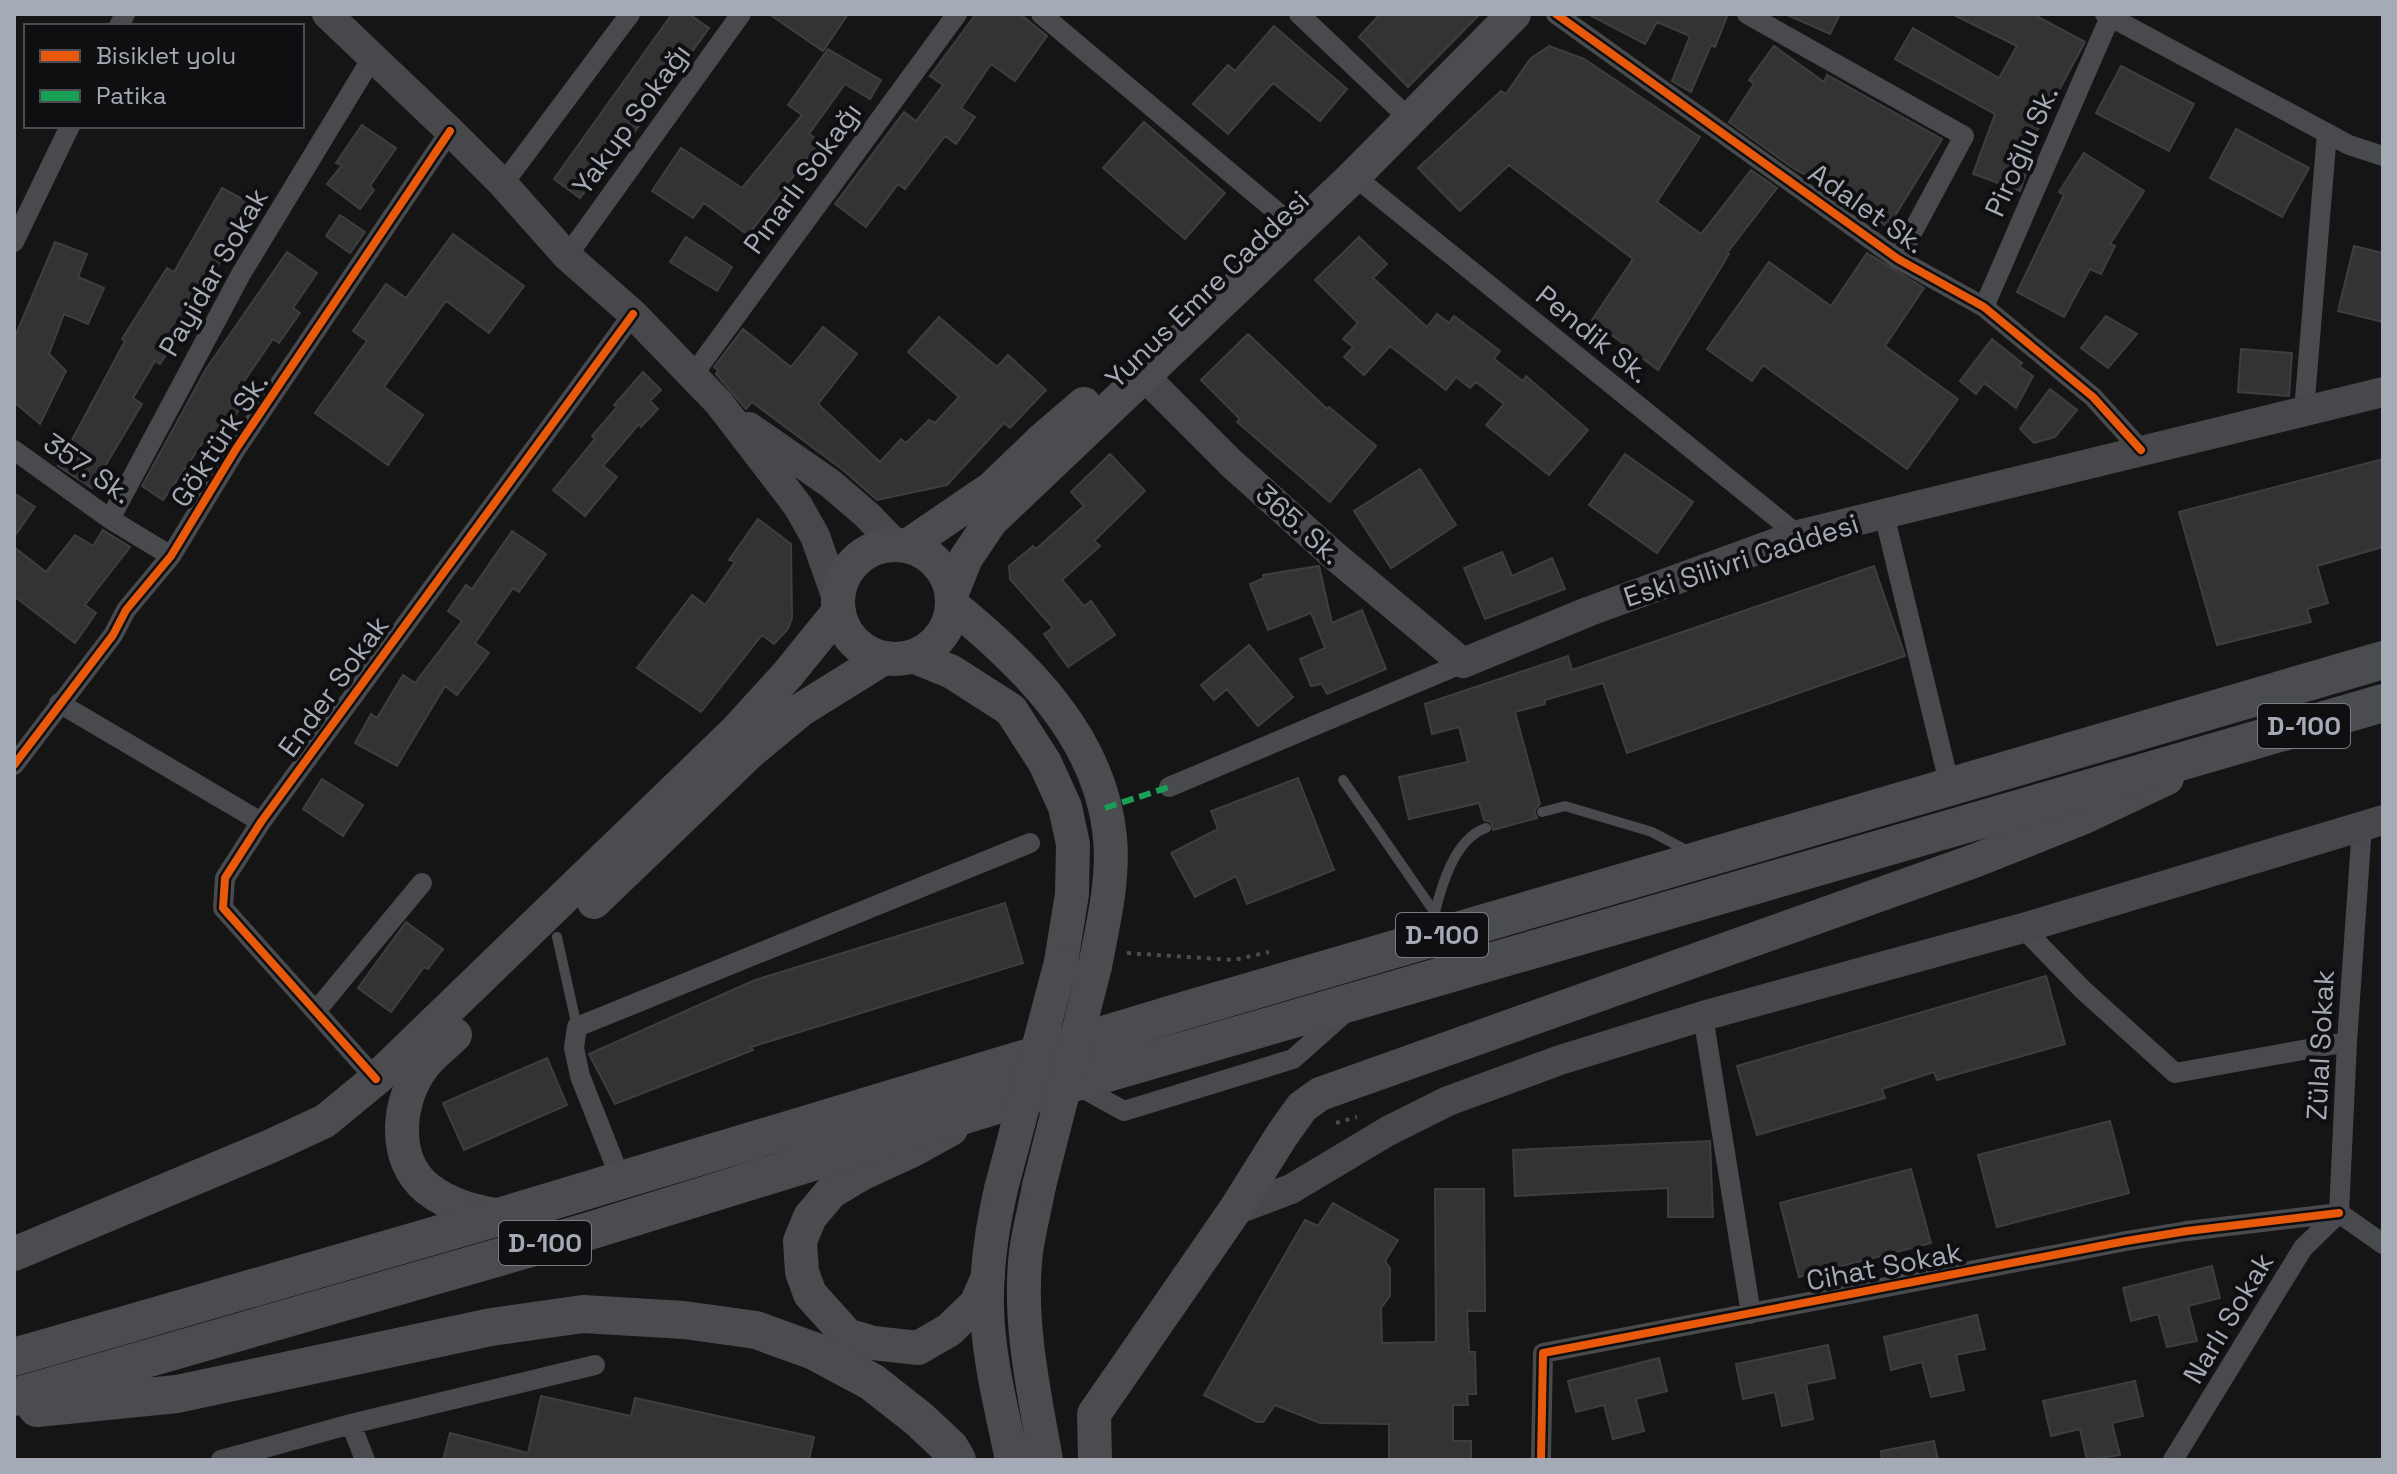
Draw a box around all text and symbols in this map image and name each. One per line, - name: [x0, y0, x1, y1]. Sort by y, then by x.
- legend: [24, 24, 304, 128]
- street label: Yakup Sokağı: [564, 36, 698, 202]
- text: Bisiklet yolu: [96, 40, 236, 71]
- text: Patika: [96, 80, 167, 111]
- street label: Piroğlu Sk.: [1976, 80, 2066, 222]
- street label: Pınarlı Sokağı: [735, 95, 869, 261]
- street label: Adalet Sk.: [1802, 155, 1932, 261]
- street label: Payidar Sokak: [150, 181, 276, 363]
- street label: Yunus Emre Caddesi: [1097, 182, 1317, 396]
- street label: Pendik Sk.: [1529, 277, 1657, 391]
- street label: Göktürk Sk.: [162, 366, 276, 514]
- street label: 357. Sk.: [37, 425, 139, 511]
- street label: 365. Sk.: [1249, 476, 1349, 572]
- street label: Eski Silivri Caddesi: [1619, 505, 1863, 615]
- street label: Ender Sokak: [270, 608, 396, 764]
- road number: D-100: [2258, 704, 2350, 748]
- road number: D-100: [1396, 913, 1488, 957]
- street label: Zülal Sokak: [2298, 969, 2342, 1121]
- road number: D-100: [499, 1221, 591, 1265]
- street label: Cihat Sokak: [1803, 1233, 1965, 1299]
- street label: Narlı Sokak: [2175, 1246, 2281, 1390]

